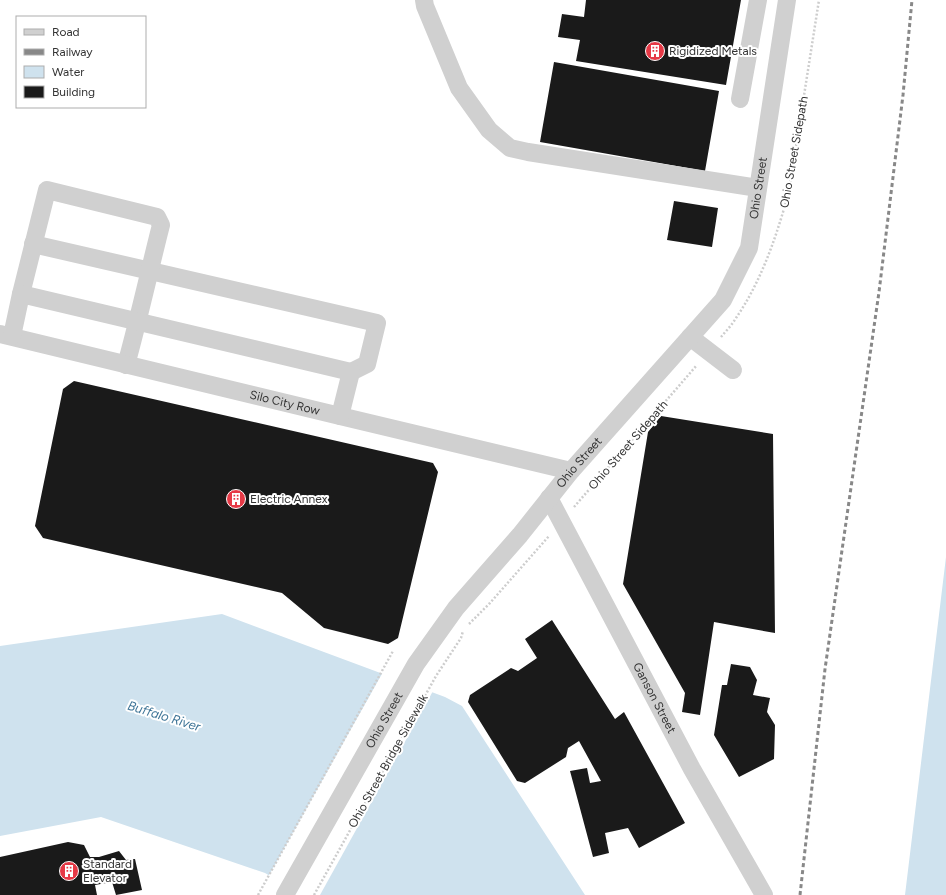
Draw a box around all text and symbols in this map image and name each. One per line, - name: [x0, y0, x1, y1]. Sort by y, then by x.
- legend: [16, 16, 146, 108]
- text: Road: [52, 25, 80, 39]
- building icon: Rigidized Metals: [644, 40, 666, 62]
- place label: Rigidized Metals: [669, 44, 757, 58]
- text: Railway: [52, 45, 93, 59]
- text: Water: [52, 65, 84, 79]
- text: Building: [52, 85, 95, 99]
- street label: Ohio Street Sidepath: [777, 95, 811, 209]
- street label: Ohio Street: [747, 156, 770, 220]
- street label: Silo City Row: [248, 387, 322, 418]
- street label: Ohio Street Sidepath: [585, 397, 671, 492]
- street label: Ohio Street: [553, 434, 605, 491]
- building icon: Electric Annex: [225, 488, 247, 510]
- place label: Electric Annex: [250, 492, 328, 506]
- street label: Ganson Street: [630, 660, 679, 736]
- street label: Ohio Street: [363, 689, 406, 751]
- street label: Ohio Street Bridge Sidewalk: [345, 692, 431, 830]
- water label: Buffalo River: [126, 698, 203, 734]
- place label: Standard Elevator: [83, 857, 132, 885]
- building icon: Standard Elevator: [58, 860, 80, 882]

